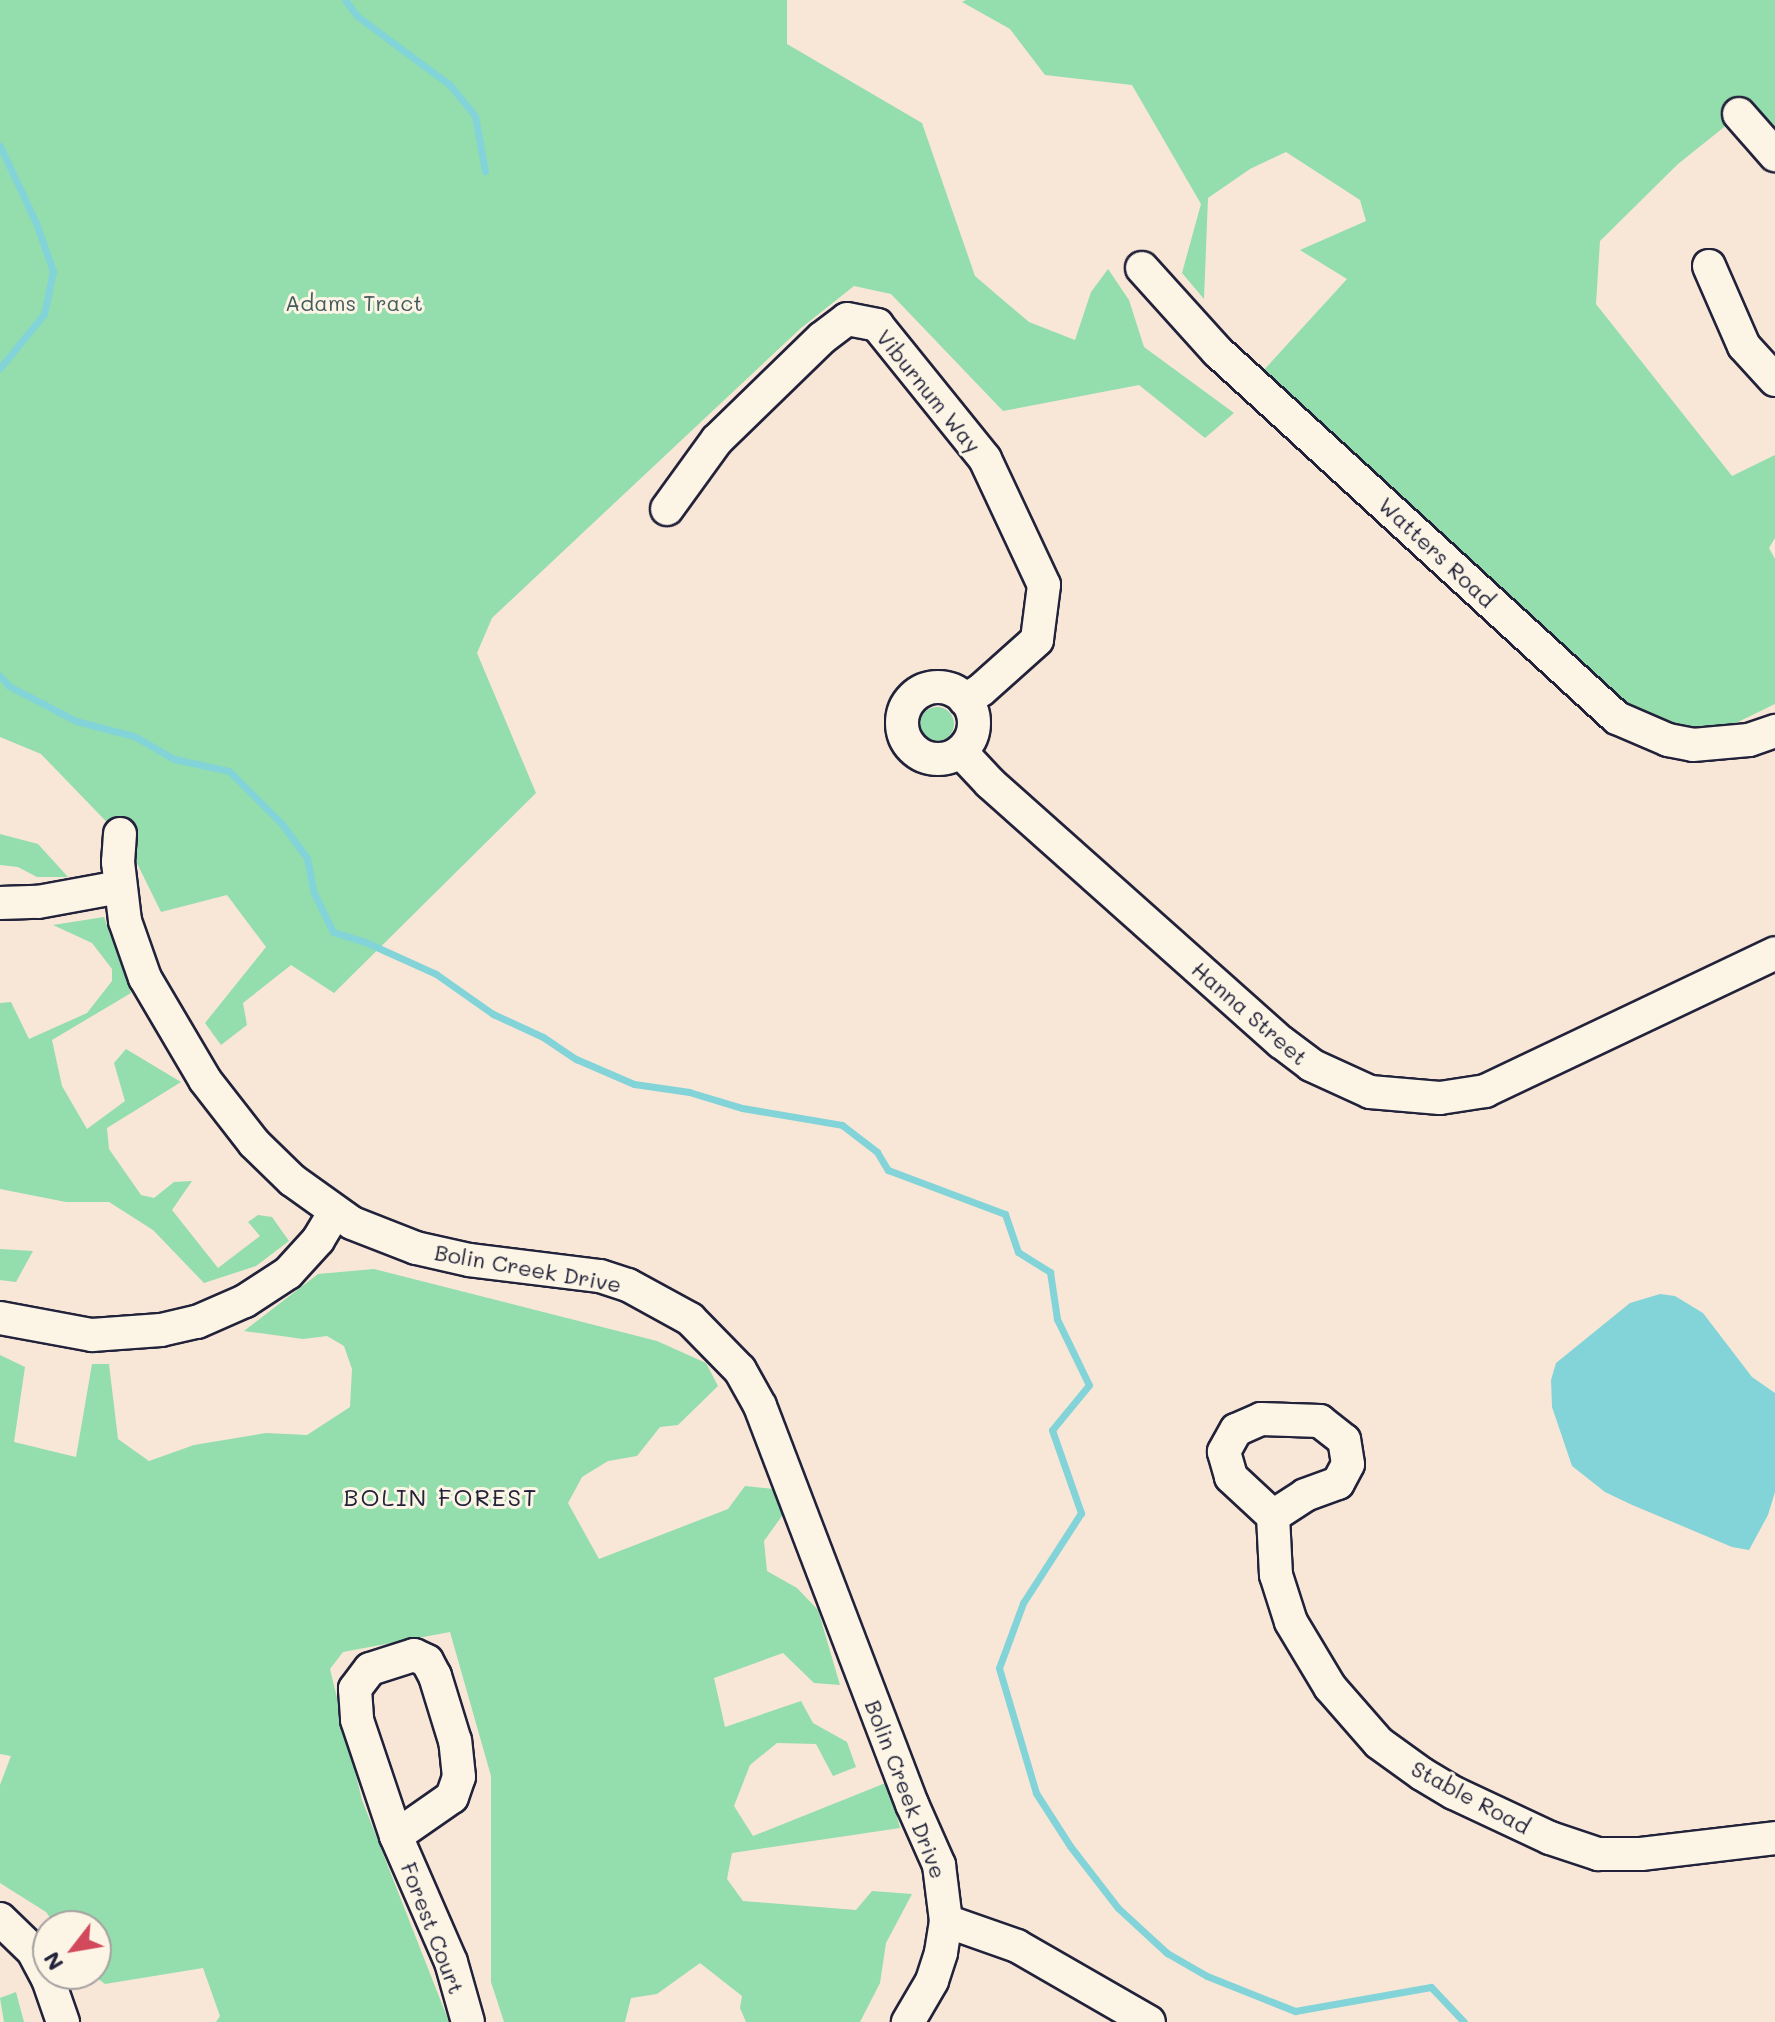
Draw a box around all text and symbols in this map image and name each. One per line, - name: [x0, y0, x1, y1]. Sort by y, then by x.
- park label: Adams Tract: [285, 290, 423, 316]
- street label: Viburnum Way: [871, 324, 987, 458]
- street label: Watters Road: [1373, 491, 1501, 613]
- street label: Hanna Street: [1187, 956, 1313, 1070]
- street label: Bolin Creek Drive: [433, 1239, 623, 1297]
- district label: BOLIN FOREST: [344, 1483, 538, 1511]
- street label: Bolin Creek Drive: [860, 1696, 952, 1882]
- street label: Stable Road: [1407, 1755, 1535, 1839]
- street label: Forest Court: [396, 1858, 470, 1998]
- north arrow: [32, 1910, 112, 1990]
- text: N: [36, 1947, 69, 1976]

